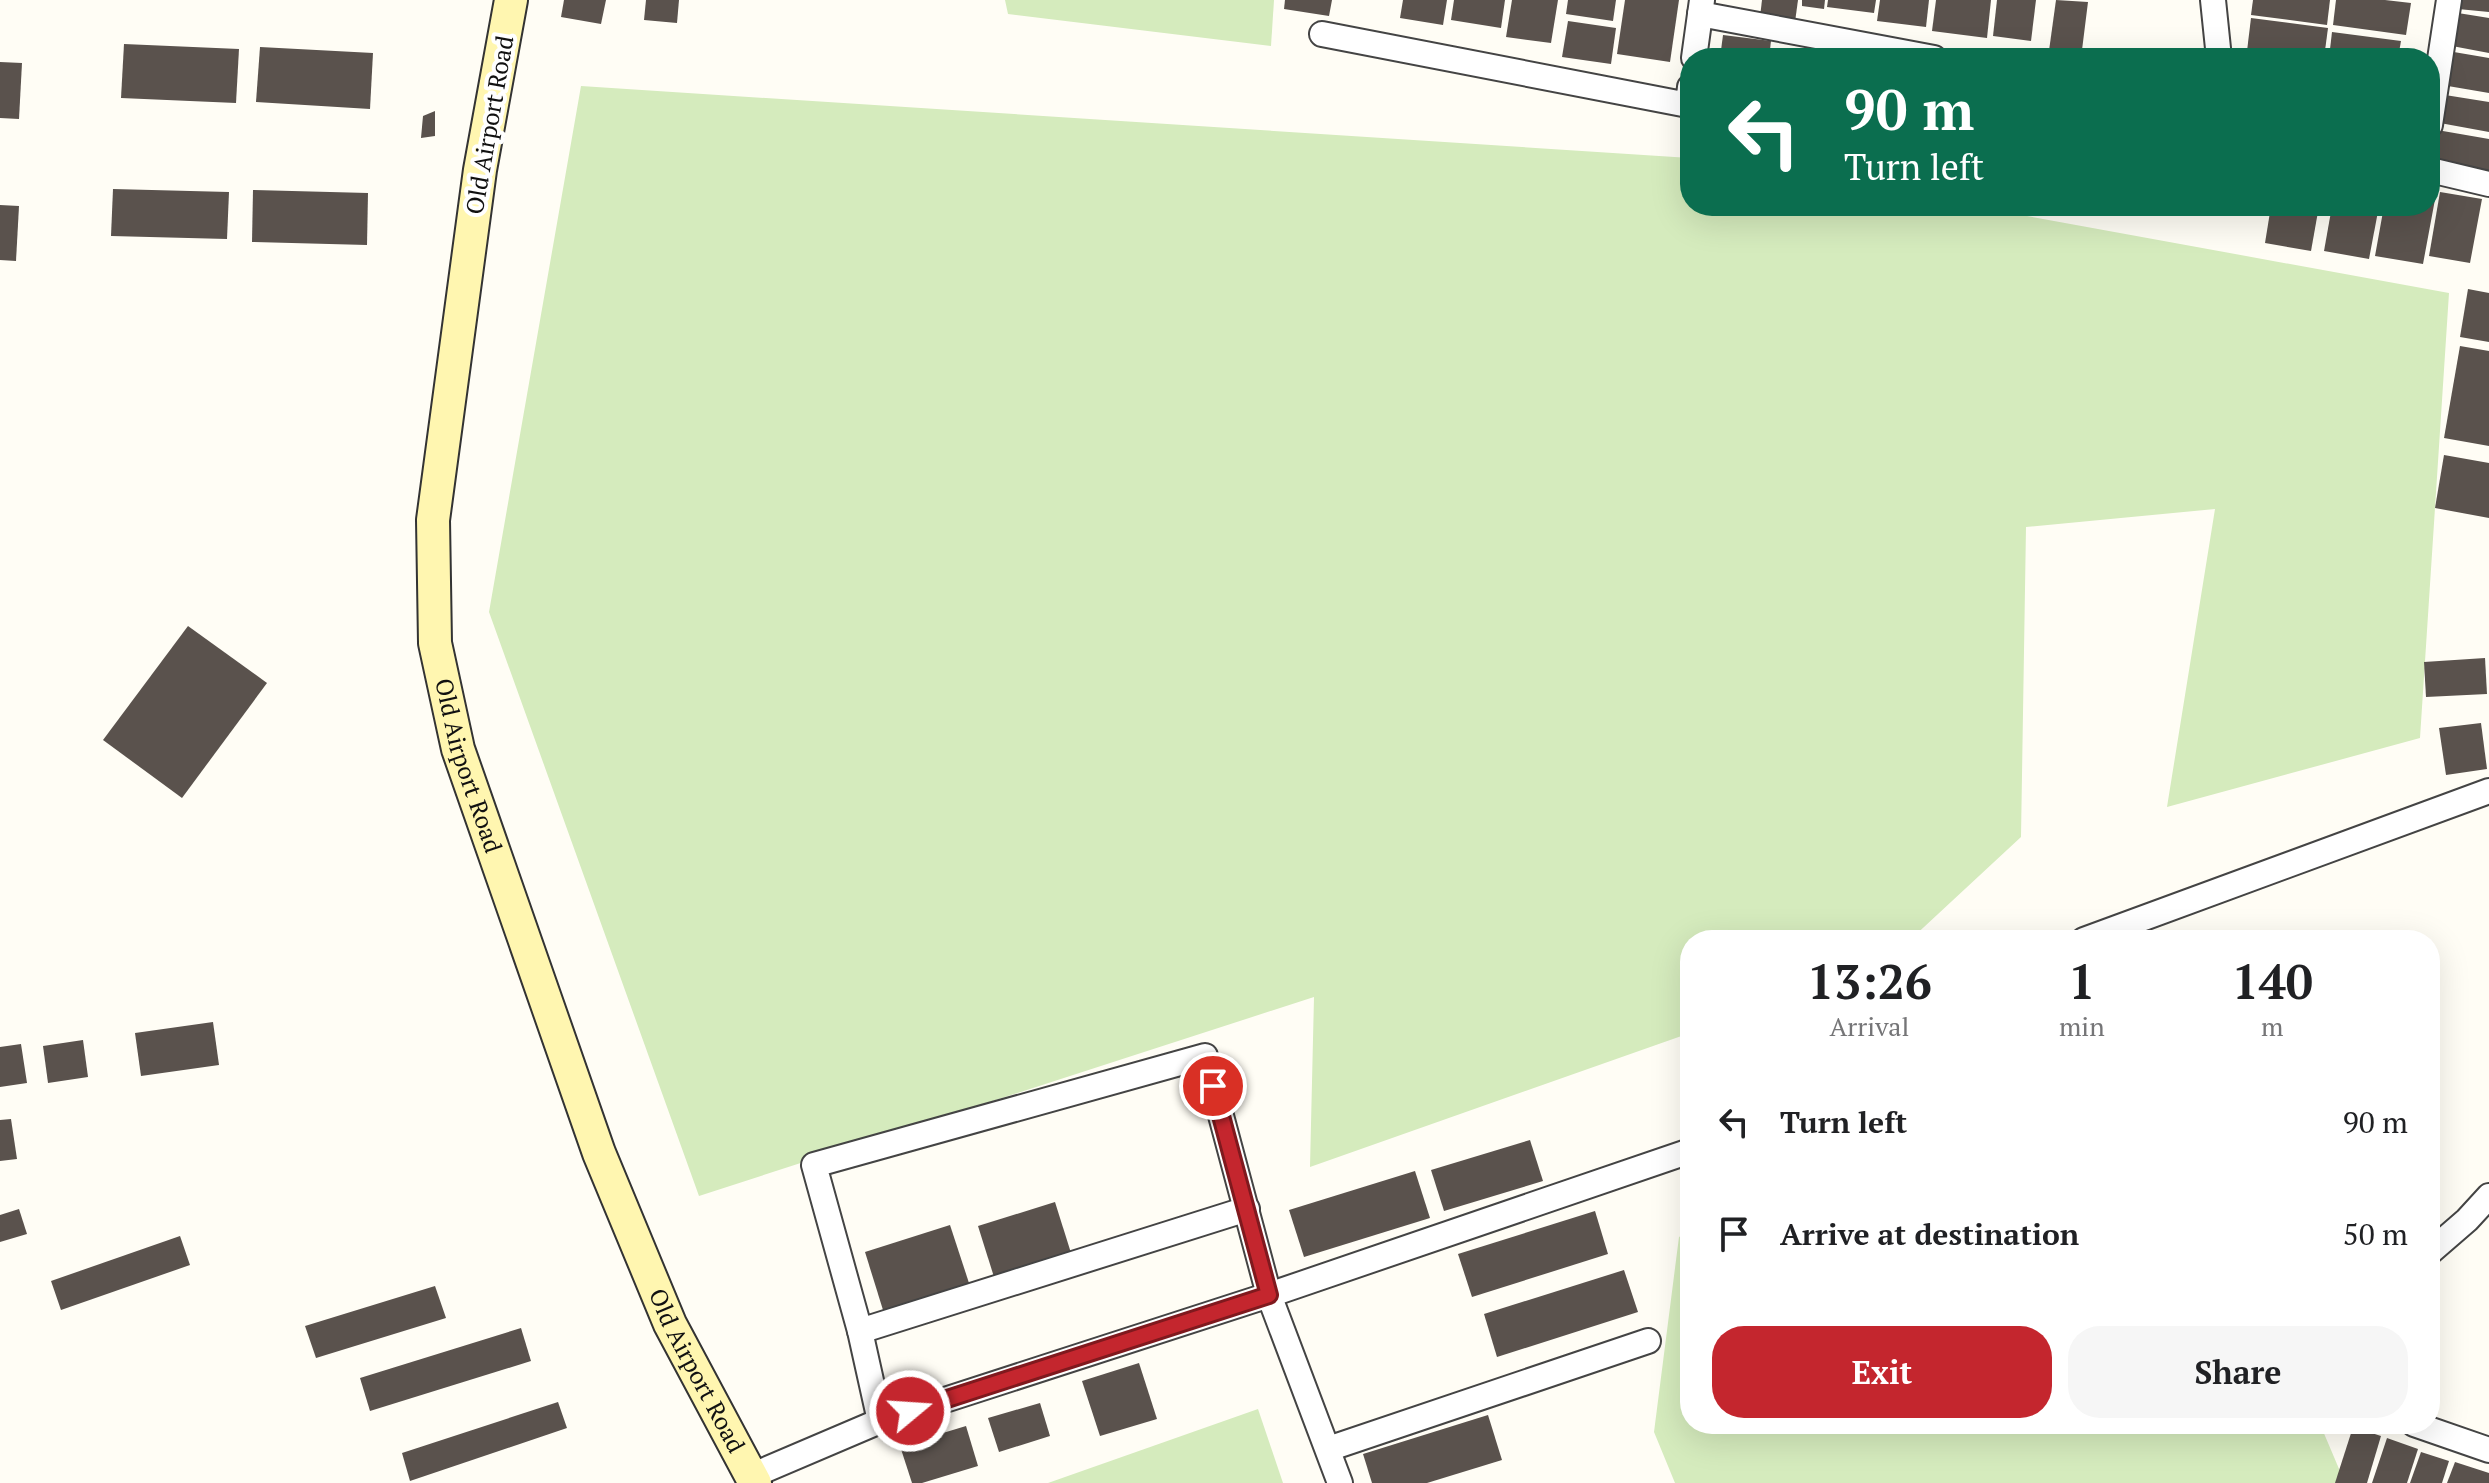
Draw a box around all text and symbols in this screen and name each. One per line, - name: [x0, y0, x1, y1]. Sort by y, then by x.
- street label: Old Airport Road: [458, 33, 520, 217]
- text: 90 m: [1844, 72, 1974, 146]
- icon: left: [1712, 80, 1816, 184]
- text: Turn left: [1844, 143, 1984, 190]
- street label: Old Airport Road: [428, 675, 510, 857]
- text: 13:26: [1807, 949, 1932, 1013]
- text: 1: [2068, 949, 2095, 1013]
- text: 140: [2232, 949, 2313, 1013]
- text: Arrival: [1830, 1009, 1909, 1043]
- text: min: [2059, 1009, 2105, 1043]
- text: m: [2261, 1009, 2284, 1043]
- pin: [1179, 1052, 1247, 1120]
- icon: arrive: [1191, 1064, 1235, 1108]
- icon: left: [1712, 1100, 1756, 1144]
- text: Turn left: [1780, 1102, 1907, 1142]
- text: 90 m: [2343, 1102, 2408, 1142]
- icon: arrive: [1712, 1212, 1756, 1256]
- text: Arrive at destination: [1780, 1214, 2079, 1254]
- text: 50 m: [2343, 1214, 2408, 1254]
- street label: Old Airport Road: [642, 1283, 753, 1458]
- button: Exit: [1712, 1326, 2052, 1418]
- button: Share: [2068, 1326, 2408, 1418]
- position arrow: [868, 1369, 952, 1453]

